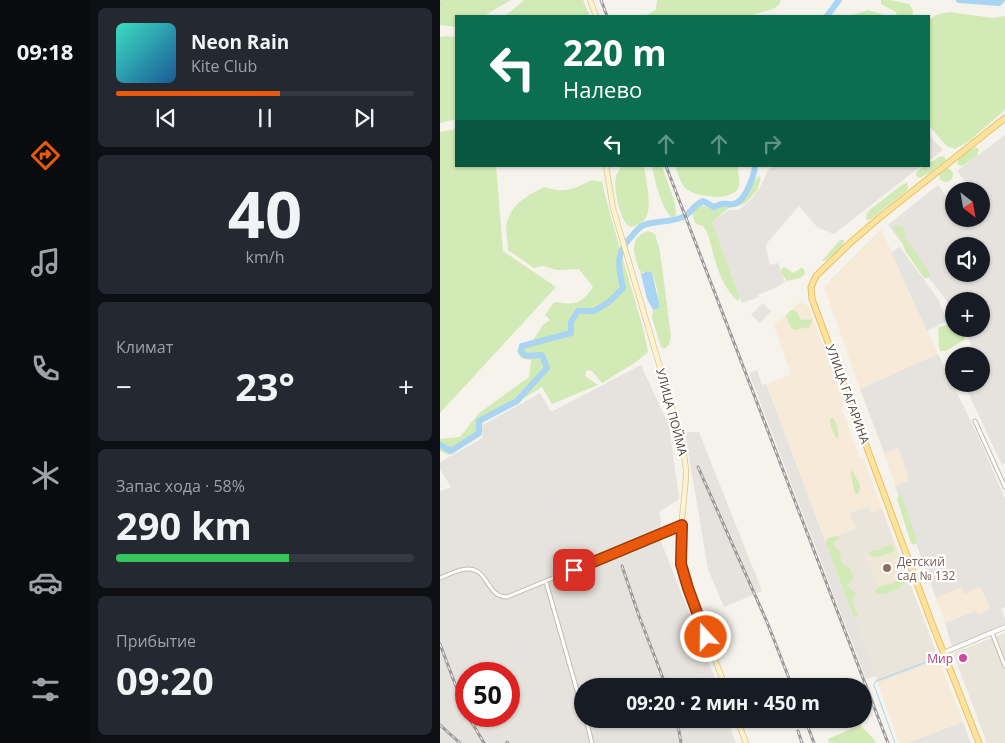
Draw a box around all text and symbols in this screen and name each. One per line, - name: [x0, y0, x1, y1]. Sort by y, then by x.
- text: Neon Rain: [191, 29, 289, 55]
- text: 220 m: [563, 29, 667, 76]
- icon: left: [480, 35, 545, 100]
- text: 09:18: [17, 36, 73, 66]
- text: Kite Club: [191, 55, 257, 77]
- text: Налево: [563, 74, 642, 104]
- icon: previous: [152, 104, 180, 132]
- icon: pause: [251, 104, 279, 132]
- icon: next: [350, 104, 378, 132]
- icon: left: [599, 130, 627, 158]
- icon: ahead: [652, 130, 680, 158]
- icon: ahead: [705, 130, 733, 158]
- icon: right: [758, 130, 786, 158]
- icon: directions: [28, 138, 63, 173]
- text: 40: [228, 169, 302, 257]
- north arrow: [945, 182, 990, 228]
- map controls: [945, 182, 990, 392]
- button: sound: [945, 237, 990, 282]
- icon: music: [28, 245, 63, 280]
- text: km/h: [246, 246, 284, 268]
- button: +: [945, 292, 990, 337]
- text: Климат: [116, 336, 173, 358]
- street label: УЛИЦА ГАГАРИНА: [822, 342, 874, 447]
- button: −: [945, 347, 990, 392]
- icon: phone: [28, 351, 63, 386]
- text: 23°: [235, 360, 295, 412]
- street label: УЛИЦА ПОЙМА: [652, 366, 692, 458]
- text: −: [116, 367, 132, 405]
- text: +: [398, 367, 414, 405]
- icon: climate: [28, 458, 63, 493]
- text: Запас хода · 58%: [116, 475, 245, 497]
- text: 290 km: [116, 499, 252, 551]
- pin: [553, 549, 595, 591]
- place label: Детский сад № 132: [897, 553, 955, 584]
- icon: arrive: [560, 556, 588, 584]
- marker: Детский сад № 132: [881, 562, 893, 574]
- icon: car: [28, 565, 63, 600]
- position arrow: [679, 610, 731, 662]
- text: Прибытие: [116, 630, 196, 652]
- place label: Мир: [927, 650, 953, 667]
- marker: Мир: [957, 652, 969, 664]
- text: 09:20: [116, 654, 214, 706]
- speed limit sign: 50: [455, 662, 520, 727]
- icon: filters: [28, 672, 63, 707]
- text: 09:20 · 2 мин · 450 m: [626, 690, 820, 716]

